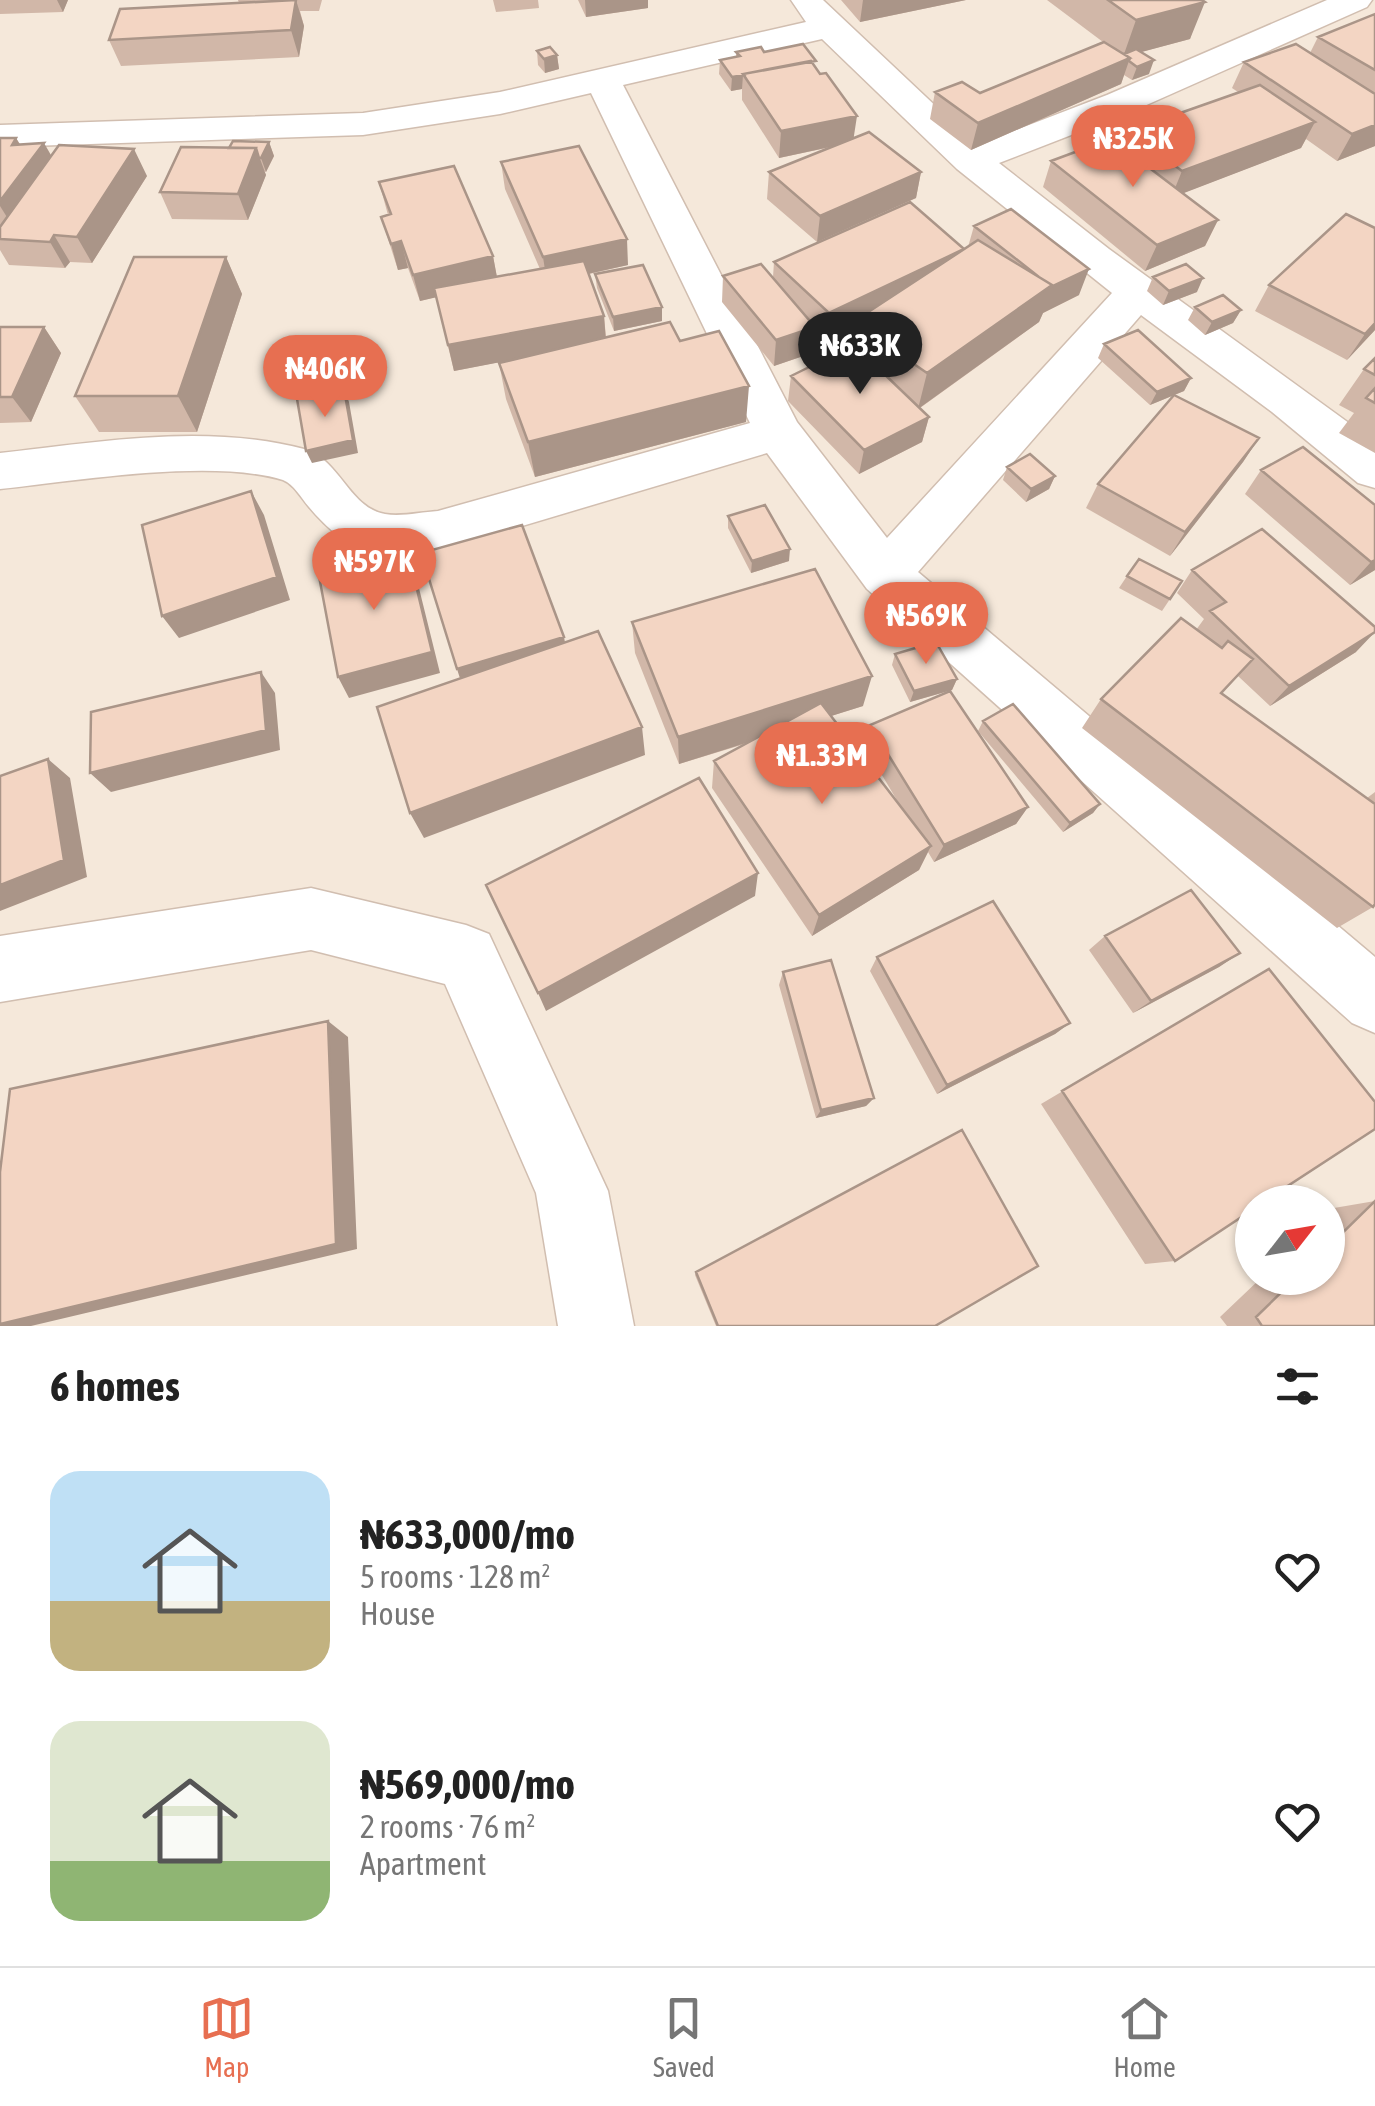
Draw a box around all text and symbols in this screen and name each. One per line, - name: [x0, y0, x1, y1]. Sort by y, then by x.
- pin: ₦325K: [1063, 105, 1203, 190]
- text: ₦325K: [1093, 119, 1173, 156]
- pin: ₦633K: [790, 312, 930, 397]
- text: ₦633K: [820, 326, 900, 363]
- pin: ₦406K: [255, 335, 395, 420]
- text: ₦406K: [285, 349, 365, 386]
- pin: ₦597K: [304, 528, 444, 613]
- text: ₦597K: [334, 542, 414, 579]
- pin: ₦569K: [856, 582, 996, 667]
- text: ₦569K: [886, 596, 966, 633]
- pin: ₦1.33M: [741, 722, 903, 807]
- text: ₦1.33M: [776, 736, 868, 773]
- north arrow: [1235, 1185, 1345, 1295]
- map controls: [1235, 1185, 1345, 1295]
- icon: filters: [1270, 1359, 1325, 1414]
- text: 6 homes: [50, 1362, 180, 1410]
- text: ₦633,000/mo: [360, 1510, 575, 1558]
- icon: home: [130, 1511, 250, 1631]
- icon: heart: [1270, 1544, 1325, 1599]
- text: 5 rooms · 128 m²: [360, 1558, 550, 1595]
- text: House: [360, 1595, 435, 1632]
- text: ₦569,000/mo: [360, 1760, 575, 1808]
- icon: home: [130, 1761, 250, 1881]
- icon: heart: [1270, 1794, 1325, 1849]
- text: 2 rooms · 76 m²: [360, 1808, 535, 1845]
- text: Apartment: [360, 1845, 486, 1882]
- tab: Map: [199, 1991, 254, 2083]
- tab: Saved: [653, 1991, 715, 2083]
- tab: Home: [1113, 1991, 1176, 2083]

